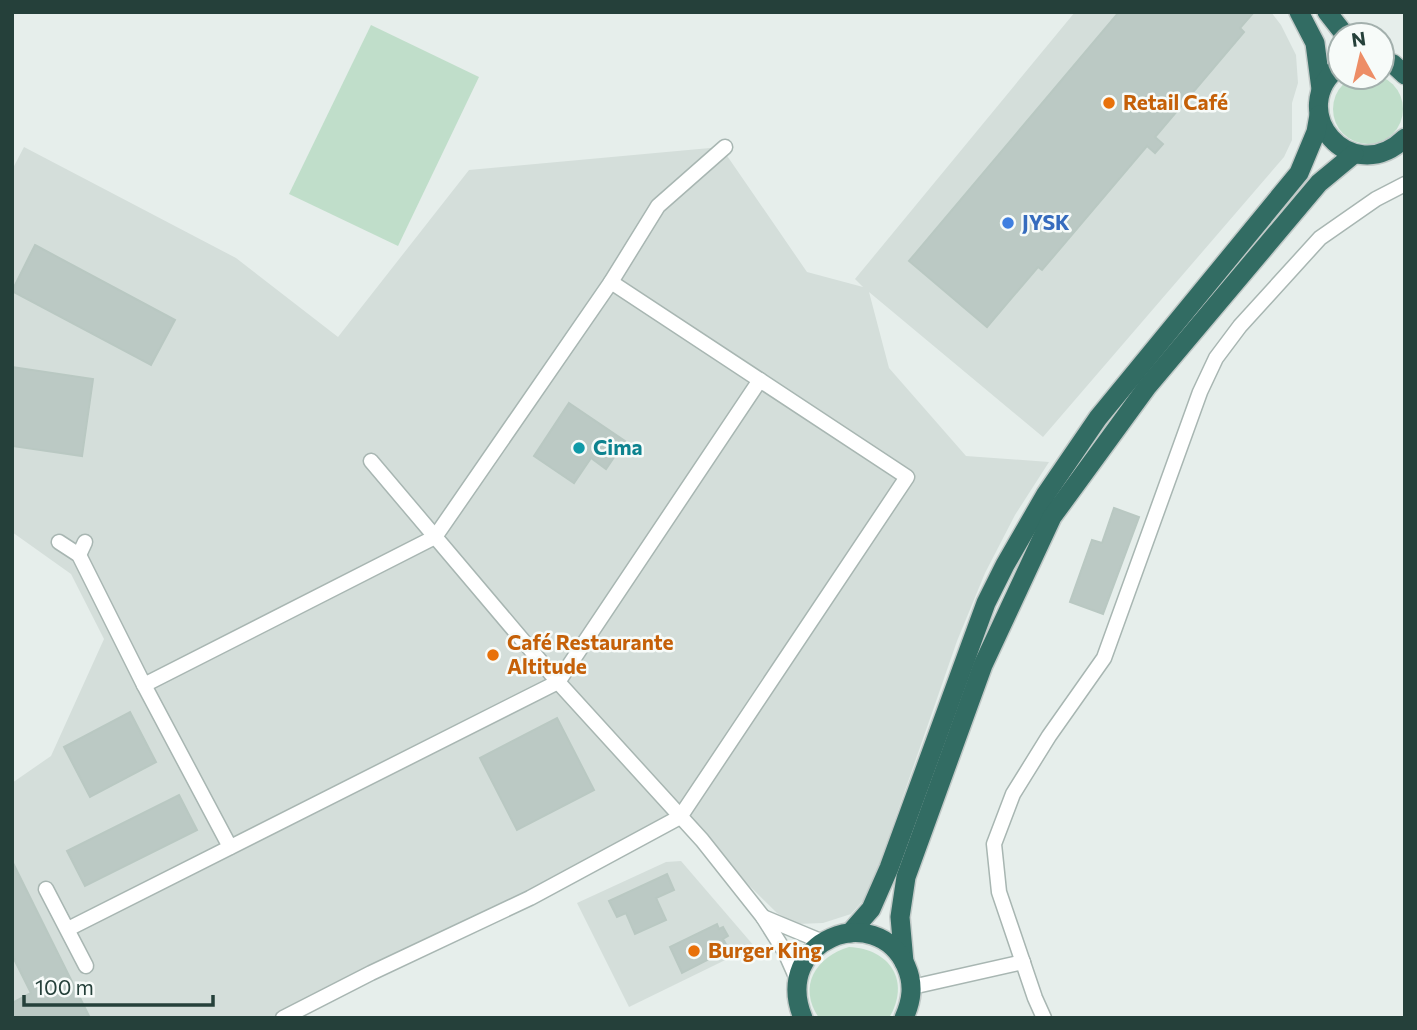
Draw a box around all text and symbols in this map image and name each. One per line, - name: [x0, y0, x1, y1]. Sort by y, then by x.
- north arrow: [1326, 21, 1396, 91]
- text: N: [1350, 26, 1367, 51]
- place label: Retail Café: [1123, 89, 1228, 114]
- marker: Retail Café: [1101, 95, 1117, 111]
- place label: JYSK: [1022, 209, 1070, 234]
- marker: JYSK: [1000, 215, 1016, 231]
- place label: Cima: [593, 434, 643, 459]
- marker: Cima: [571, 440, 587, 456]
- place label: Café Restaurante Altitude: [507, 629, 674, 678]
- marker: Café Restaurante Altitude: [485, 647, 501, 663]
- place label: Burger King: [708, 937, 822, 962]
- marker: Burger King: [686, 943, 702, 959]
- scale bar: [24, 964, 214, 1008]
- text: 100 m: [35, 974, 94, 999]

